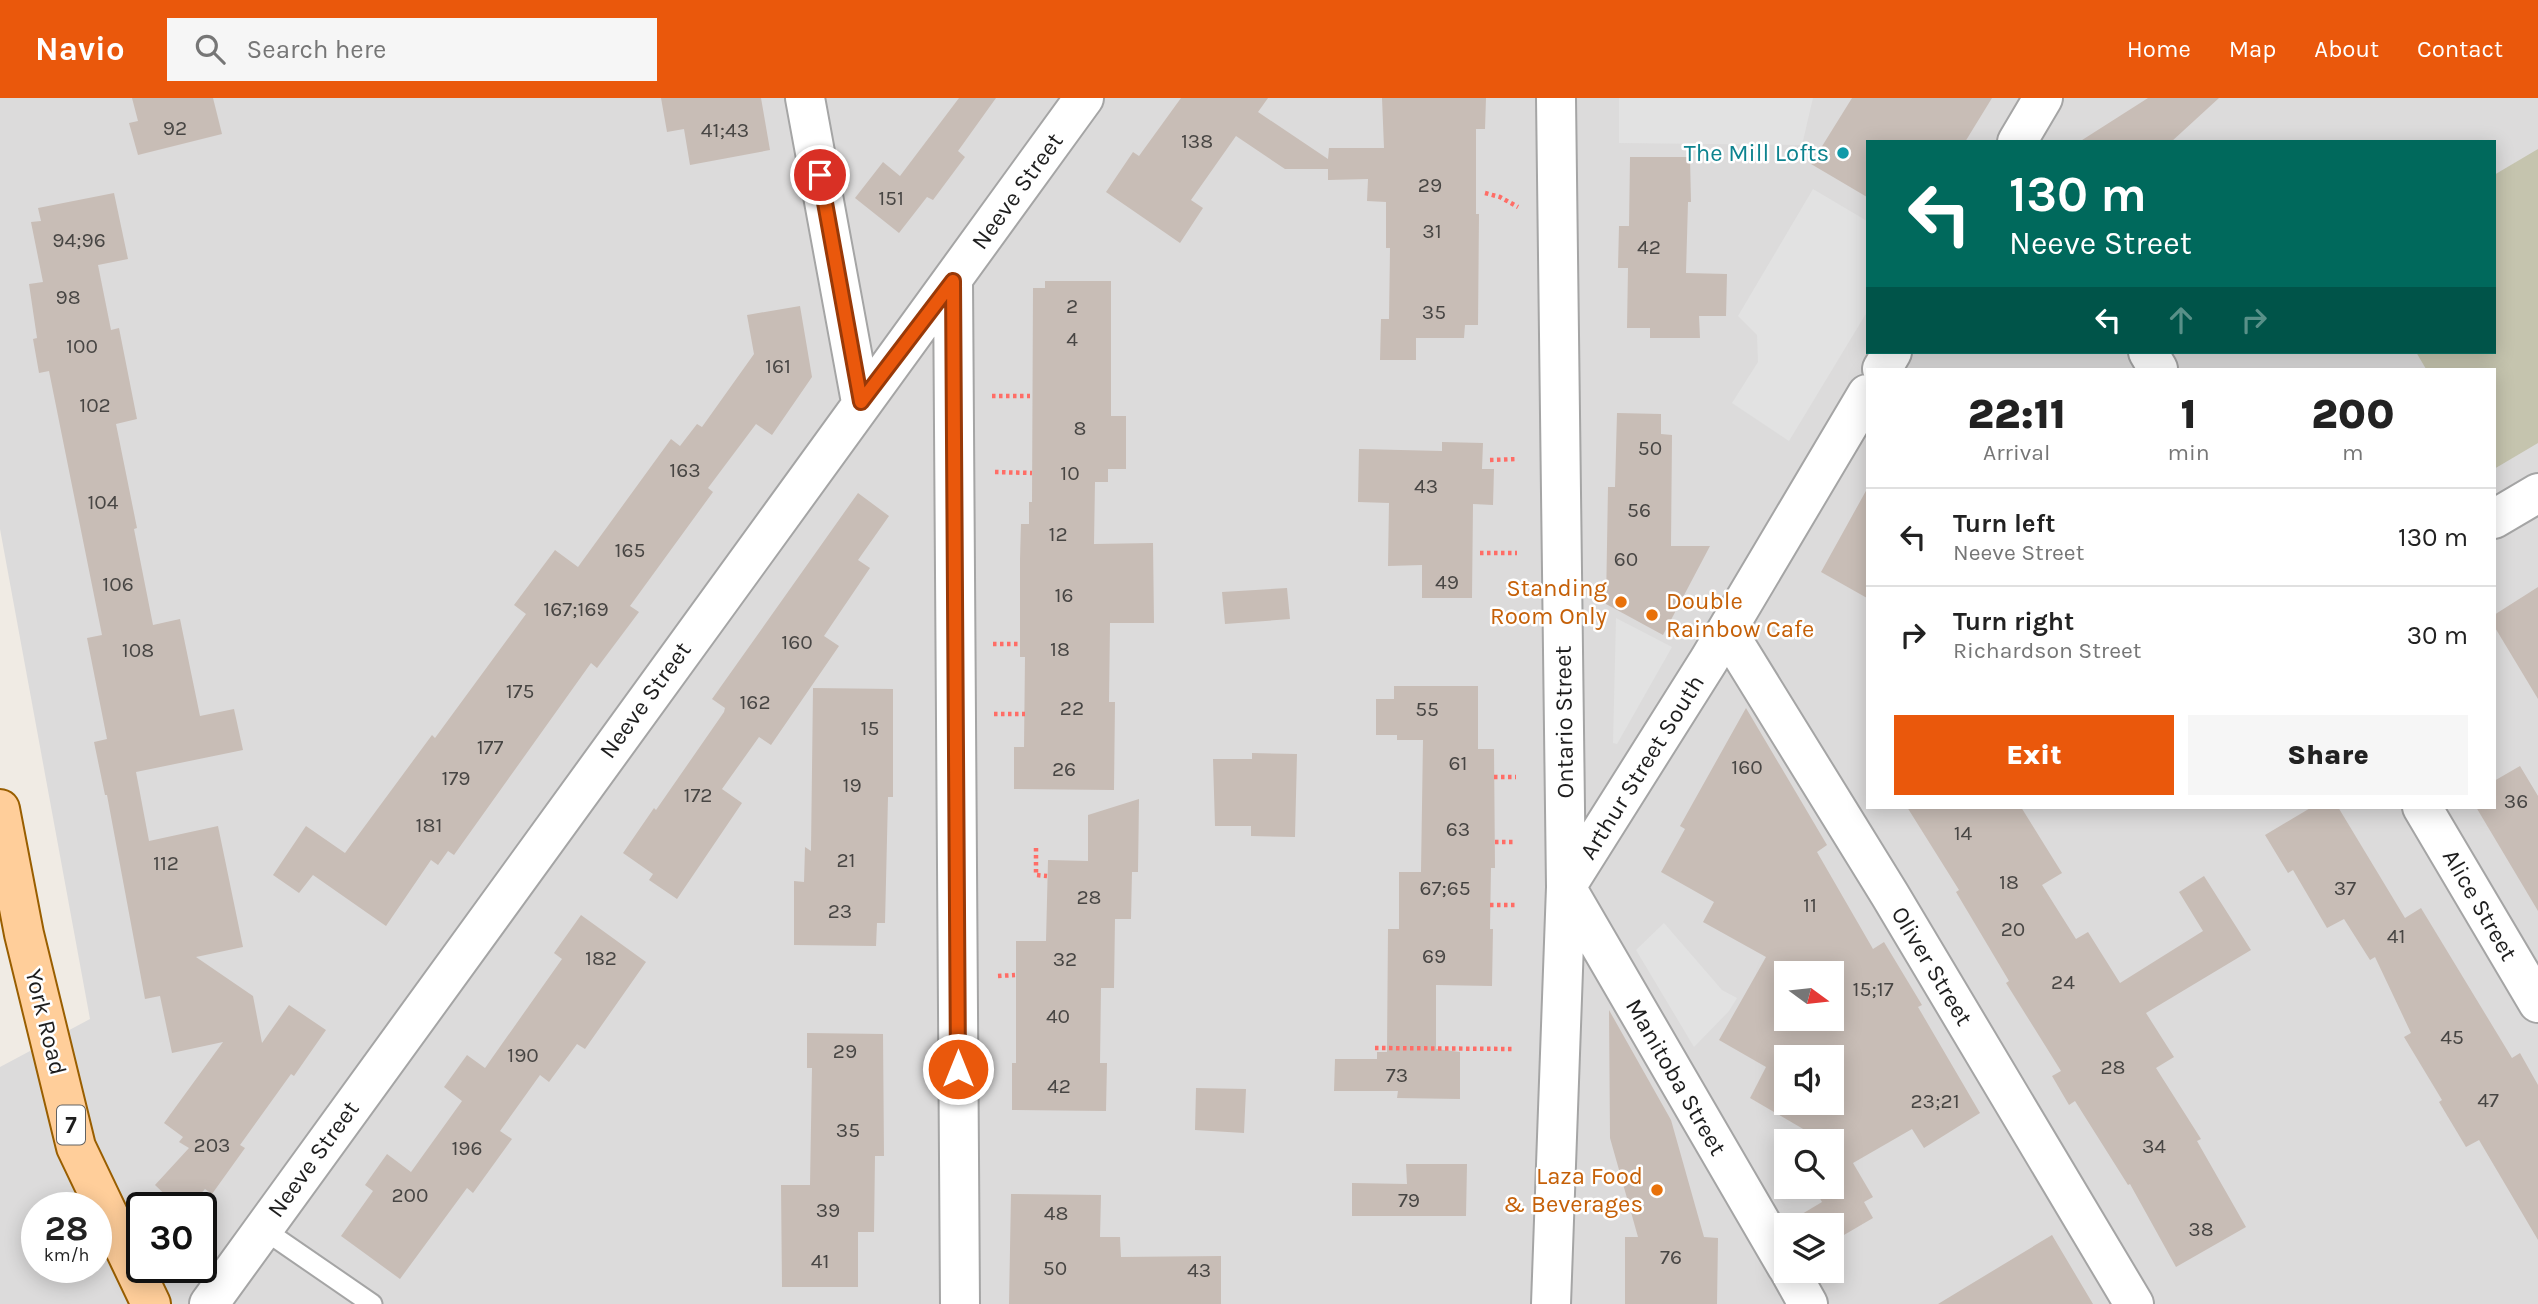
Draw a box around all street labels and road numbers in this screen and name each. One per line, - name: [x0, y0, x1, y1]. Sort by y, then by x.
- street label: Neeve Street: [965, 127, 1069, 255]
- street label: Neeve Street: [593, 636, 697, 764]
- street label: Ontario Street: [1549, 645, 1579, 799]
- street label: Arthur Street South: [1574, 670, 1710, 864]
- street label: Alice Street: [2437, 844, 2523, 966]
- street label: Oliver Street: [1885, 901, 1979, 1031]
- street label: York Road: [19, 966, 73, 1078]
- street label: Manitoba Street: [1620, 994, 1732, 1160]
- street label: Neeve Street: [261, 1095, 365, 1223]
- road number: 7: [57, 1106, 85, 1144]

